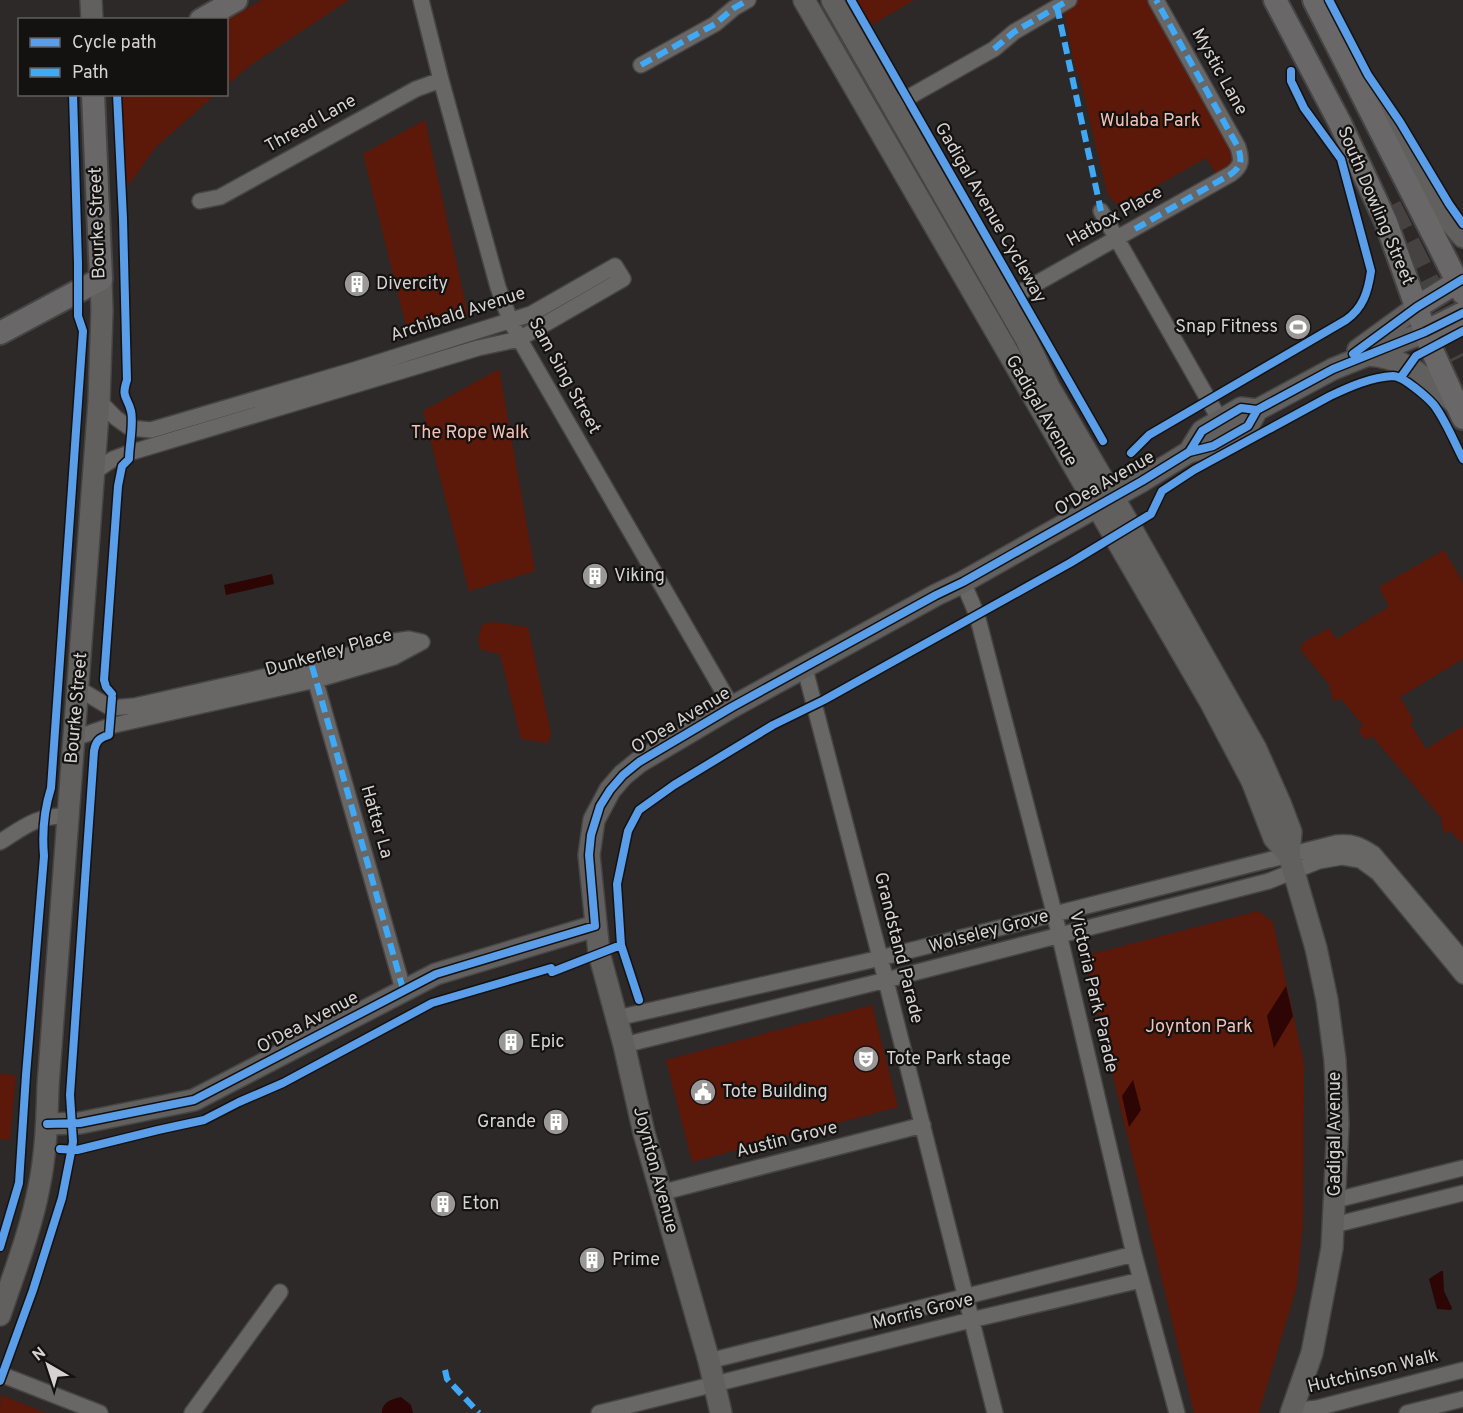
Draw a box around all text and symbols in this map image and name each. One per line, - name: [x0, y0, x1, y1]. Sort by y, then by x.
- legend: [18, 18, 228, 96]
- street label: Mystic Lane: [1186, 24, 1252, 120]
- text: Cycle path: [72, 32, 157, 55]
- text: Path: [72, 62, 109, 85]
- street label: Thread Lane: [261, 89, 361, 159]
- park label: Wulaba Park: [1100, 110, 1200, 133]
- street label: Gadigal Avenue Cycleway: [929, 119, 1051, 307]
- street label: South Dowling Street: [1331, 123, 1419, 289]
- street label: Bourke Street: [85, 167, 111, 279]
- street label: Hatbox Place: [1063, 181, 1167, 253]
- building icon: Divercity: [342, 269, 372, 299]
- place label: Divercity: [376, 273, 448, 296]
- street label: Archibald Avenue: [387, 282, 529, 348]
- sports icon: Snap Fitness: [1283, 312, 1313, 342]
- street label: Sam Sing Street: [523, 314, 605, 438]
- place label: Snap Fitness: [1175, 316, 1278, 339]
- street label: Gadigal Avenue: [1000, 351, 1082, 471]
- park label: The Rope Walk: [411, 422, 529, 445]
- street label: O'Dea Avenue: [1051, 446, 1159, 522]
- building icon: Viking: [580, 561, 610, 591]
- place label: Viking: [614, 565, 665, 588]
- street label: Dunkerley Place: [263, 624, 395, 682]
- street label: Bourke Street: [61, 651, 93, 765]
- street label: O'Dea Avenue: [627, 682, 735, 760]
- street label: Hatter La: [355, 783, 397, 861]
- street label: Grandstand Parade: [868, 870, 928, 1026]
- street label: Wolseley Grove: [927, 905, 1051, 959]
- street label: Victoria Park Parade: [1063, 909, 1123, 1075]
- street label: O'Dea Avenue: [253, 987, 363, 1059]
- park label: Joynton Park: [1145, 1016, 1253, 1039]
- building icon: Epic: [496, 1027, 526, 1057]
- place label: Epic: [530, 1031, 564, 1054]
- theatre icon: Tote Park stage: [851, 1044, 881, 1074]
- place label: Tote Park stage: [886, 1048, 1011, 1071]
- street label: Gadigal Avenue: [1324, 1072, 1347, 1196]
- public building icon: Tote Building: [688, 1077, 718, 1107]
- place label: Tote Building: [722, 1081, 828, 1104]
- street label: Joynton Avenue: [627, 1104, 683, 1236]
- building icon: Grande: [541, 1107, 571, 1137]
- place label: Grande: [477, 1111, 536, 1134]
- street label: Austin Grove: [734, 1116, 840, 1164]
- building icon: Eton: [428, 1189, 458, 1219]
- place label: Eton: [462, 1193, 499, 1216]
- building icon: Prime: [577, 1245, 607, 1275]
- place label: Prime: [612, 1249, 660, 1272]
- street label: Morris Grove: [870, 1288, 976, 1336]
- north arrow: [18, 1335, 78, 1395]
- text: N: [29, 1344, 51, 1366]
- street label: Hutchinson Walk: [1305, 1345, 1441, 1399]

